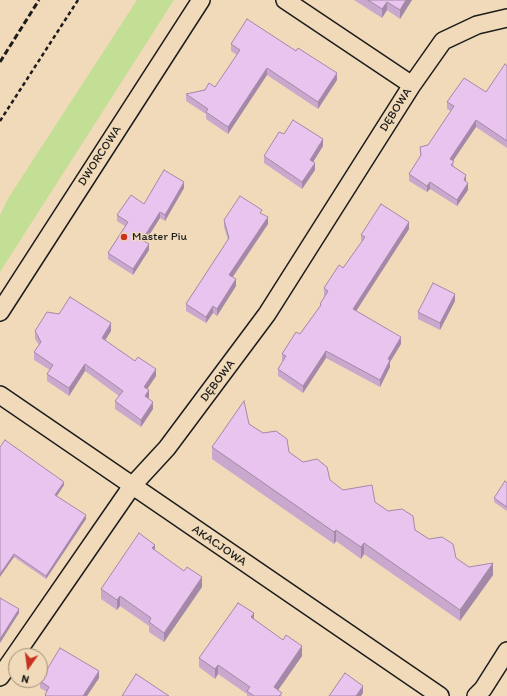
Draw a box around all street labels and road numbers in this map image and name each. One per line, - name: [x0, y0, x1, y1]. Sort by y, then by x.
- street label: DĘBOWA: [377, 85, 415, 135]
- street label: DWORCOWA: [75, 123, 125, 189]
- street label: DĘBOWA: [198, 357, 238, 405]
- street label: AKACJOWA: [189, 522, 249, 570]

